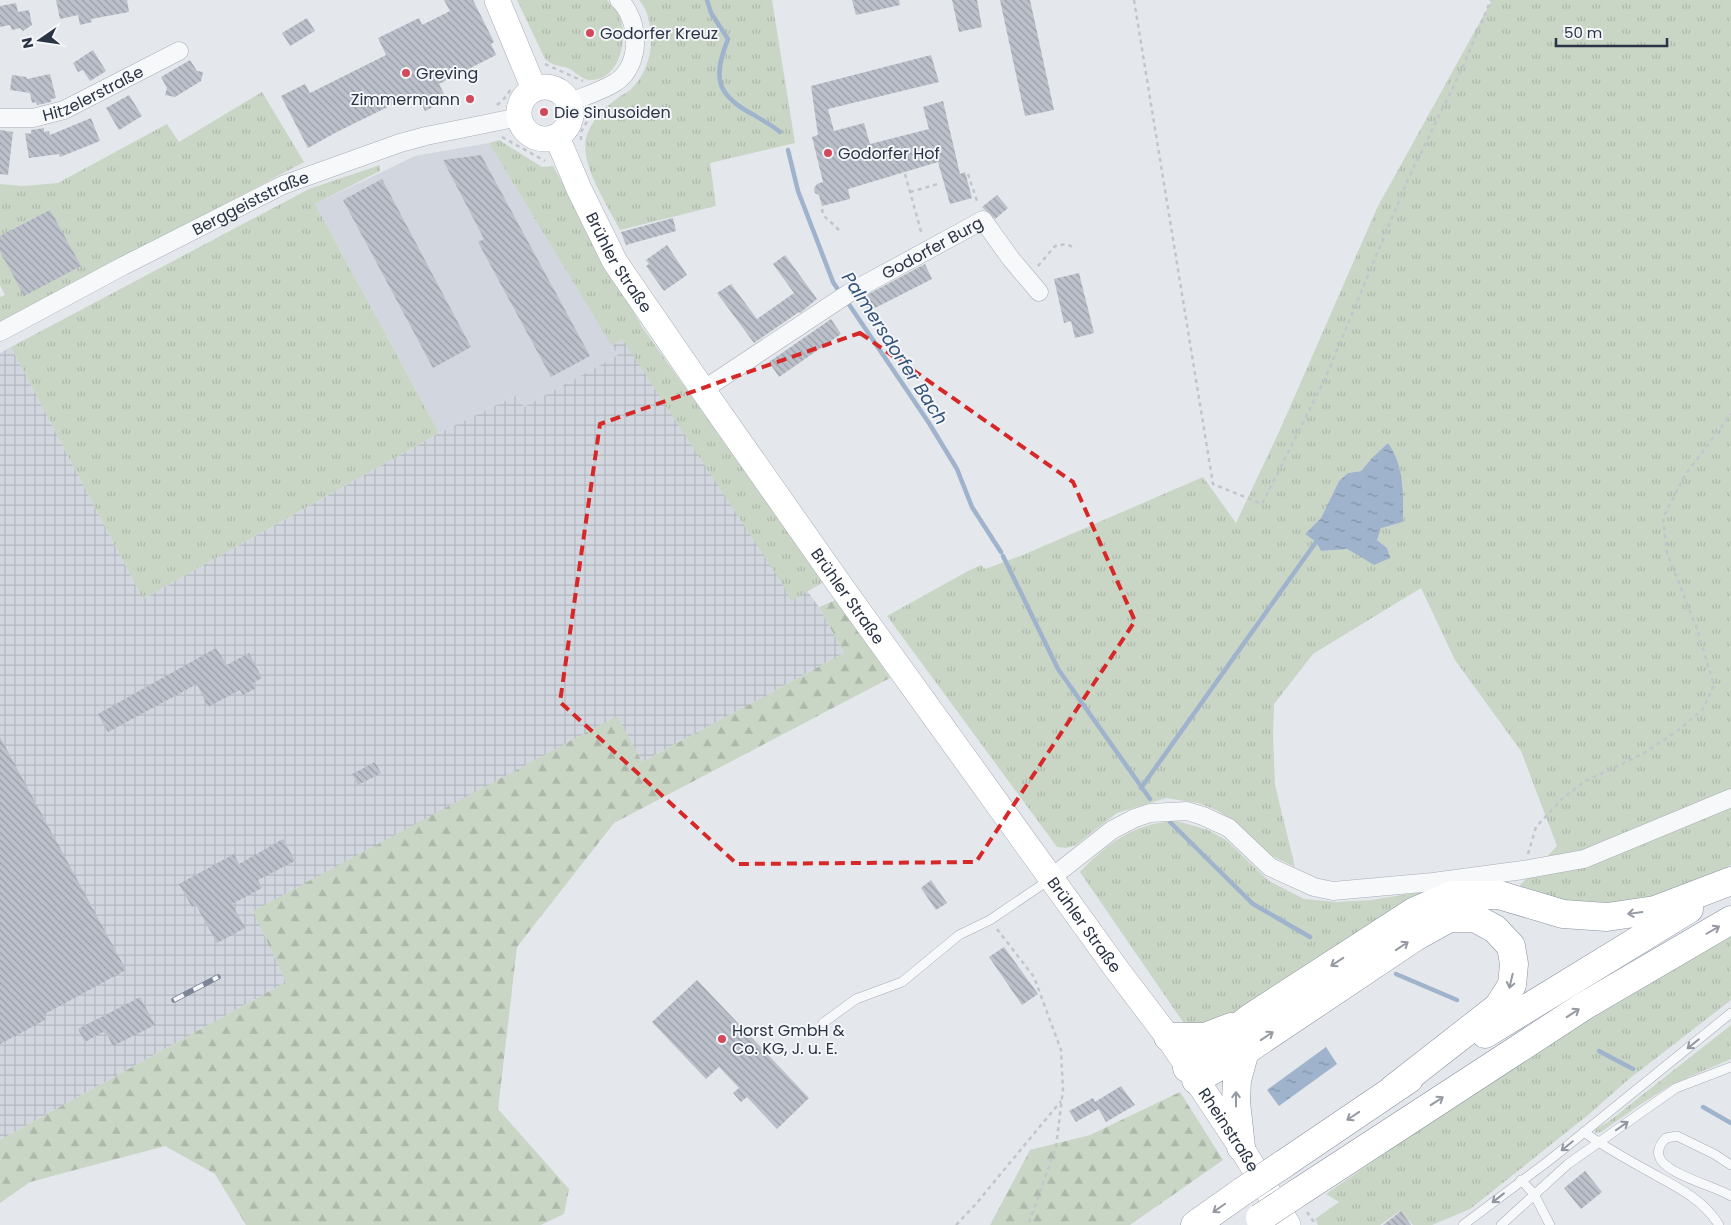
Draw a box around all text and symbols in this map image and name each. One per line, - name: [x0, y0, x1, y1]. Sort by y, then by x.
- north arrow: [15, 15, 65, 65]
- scale bar: [1556, 15, 1667, 47]
- place label: Godorfer Kreuz: [600, 22, 718, 45]
- text: 50 m: [1564, 22, 1602, 43]
- marker: Godorfer Kreuz: [584, 27, 596, 39]
- text: N: [16, 36, 38, 50]
- street label: Hitzelerstraße: [40, 60, 147, 127]
- place label: Greving: [416, 62, 478, 85]
- marker: Greving: [400, 67, 412, 79]
- place label: Zimmermann: [351, 88, 460, 111]
- marker: Zimmermann: [464, 93, 476, 105]
- place label: Die Sinusoiden: [554, 101, 671, 124]
- marker: Die Sinusoiden: [538, 106, 550, 118]
- place label: Godorfer Hof: [838, 142, 940, 165]
- marker: Godorfer Hof: [822, 147, 834, 159]
- street label: Berggeiststraße: [188, 165, 312, 241]
- street label: Brühler Straße: [581, 208, 658, 317]
- street label: Godorfer Burg: [877, 211, 987, 285]
- water label: Palmersdorfer Bach: [836, 267, 954, 429]
- street label: Brühler Straße: [806, 543, 890, 649]
- street label: Brühler Straße: [1042, 872, 1127, 977]
- one-way arrow: [1628, 908, 1644, 918]
- one-way arrow: [1706, 925, 1721, 935]
- one-way arrow: [1395, 940, 1409, 951]
- one-way arrow: [1330, 957, 1344, 967]
- one-way arrow: [1506, 973, 1515, 989]
- one-way arrow: [1566, 1007, 1580, 1017]
- place label: Horst GmbH & Co. KG, J. u. E.: [732, 1019, 845, 1060]
- one-way arrow: [1260, 1031, 1274, 1042]
- marker: Horst GmbH & Co. KG, J. u. E.: [716, 1033, 728, 1045]
- one-way arrow: [1687, 1038, 1700, 1049]
- street label: Rheinstraße: [1193, 1083, 1265, 1176]
- one-way arrow: [1231, 1091, 1241, 1107]
- one-way arrow: [1430, 1096, 1444, 1106]
- one-way arrow: [1346, 1111, 1360, 1121]
- one-way arrow: [1615, 1121, 1629, 1131]
- one-way arrow: [1560, 1140, 1573, 1151]
- one-way arrow: [1491, 1193, 1505, 1203]
- one-way arrow: [1212, 1203, 1226, 1213]

